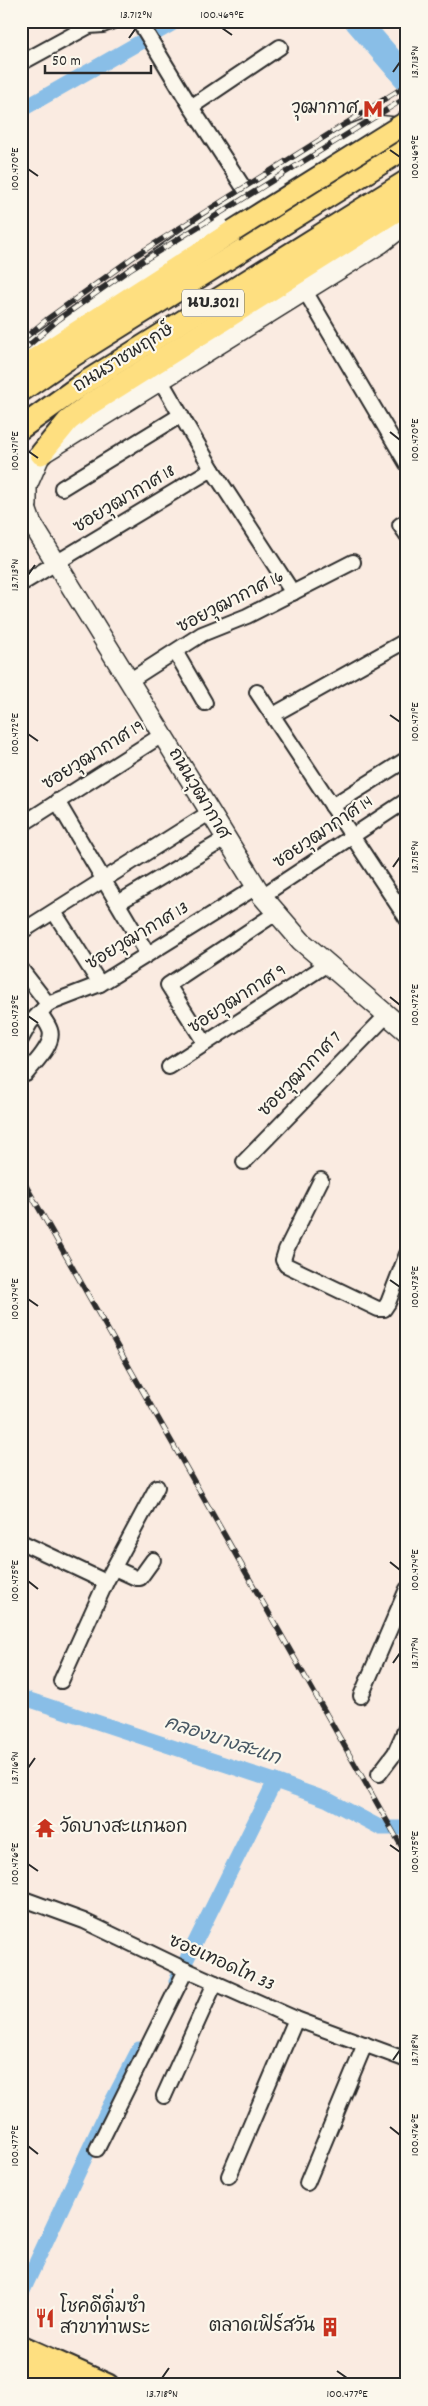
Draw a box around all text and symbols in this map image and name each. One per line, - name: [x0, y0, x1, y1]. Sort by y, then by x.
- text: 13.712°N: [120, 7, 152, 24]
- text: 100.469°E: [200, 7, 244, 24]
- scale bar: [45, 42, 151, 74]
- text: 13.713°N: [407, 46, 424, 78]
- text: 50 m: [52, 51, 81, 73]
- place label: วุฒากาศ: [292, 97, 360, 122]
- metro station icon: วุฒากาศ: [362, 98, 384, 120]
- text: 100.469°E: [407, 135, 424, 179]
- text: 100.470°E: [7, 147, 24, 191]
- road number: นบ.3021: [182, 290, 244, 316]
- street label: ถนนราชพฤกษ์: [68, 316, 179, 400]
- text: 100.470°E: [407, 418, 424, 462]
- text: 100.471°E: [7, 431, 24, 471]
- street label: ซอยวุฒากาศ 18: [69, 460, 181, 540]
- text: 13.713°N: [7, 559, 24, 591]
- street label: ซอยวุฒากาศ 16: [173, 565, 289, 641]
- text: 100.471°E: [407, 702, 424, 742]
- text: 100.472°E: [7, 713, 24, 755]
- street label: ซอยวุฒากาศ 19: [38, 715, 150, 797]
- street label: ถนนวุฒากาศ: [161, 744, 236, 846]
- street label: ซอยวุฒากาศ 14: [269, 790, 379, 876]
- text: 13.715°N: [407, 841, 424, 873]
- street label: ซอยวุฒากาศ 13: [82, 896, 194, 978]
- street label: ซอยวุฒากาศ 9: [184, 959, 292, 1041]
- text: 100.472°E: [407, 984, 424, 1026]
- text: 100.473°E: [7, 994, 24, 1037]
- street label: ซอยวุฒากาศ 7: [253, 1026, 349, 1124]
- text: 100.473°E: [407, 1265, 424, 1308]
- text: 100.474°E: [7, 1278, 24, 1320]
- text: 100.474°E: [407, 1549, 424, 1591]
- text: 100.475°E: [7, 1559, 24, 1602]
- text: 13.717°N: [407, 1637, 424, 1669]
- water label: คลองบางสะแก: [161, 1711, 285, 1774]
- text: 13.716°N: [7, 1752, 24, 1784]
- place label: วัดบางสะแกนอก: [60, 1815, 188, 1841]
- temple icon: วัดบางสะแกนอก: [34, 1817, 56, 1839]
- text: 100.475°E: [407, 1830, 424, 1873]
- text: 100.476°E: [7, 1842, 24, 1885]
- street label: ซอยเทอดไท 33: [164, 1927, 279, 1999]
- text: 13.718°N: [407, 2034, 424, 2066]
- text: 100.476°E: [407, 2113, 424, 2156]
- text: 100.477°E: [7, 2125, 24, 2167]
- place label: โชคดีติ่มซำ สาขาท่าพระ: [60, 2288, 150, 2342]
- restaurant icon: โชคดีติ่มซำ สาขาท่าพระ: [34, 2307, 56, 2329]
- place label: ตลาดเฟิร์สวัน: [209, 2312, 315, 2340]
- building icon: ตลาดเฟิร์สวัน: [319, 2316, 341, 2338]
- text: 13.718°N: [146, 2386, 178, 2403]
- text: 100.477°E: [326, 2386, 368, 2403]

